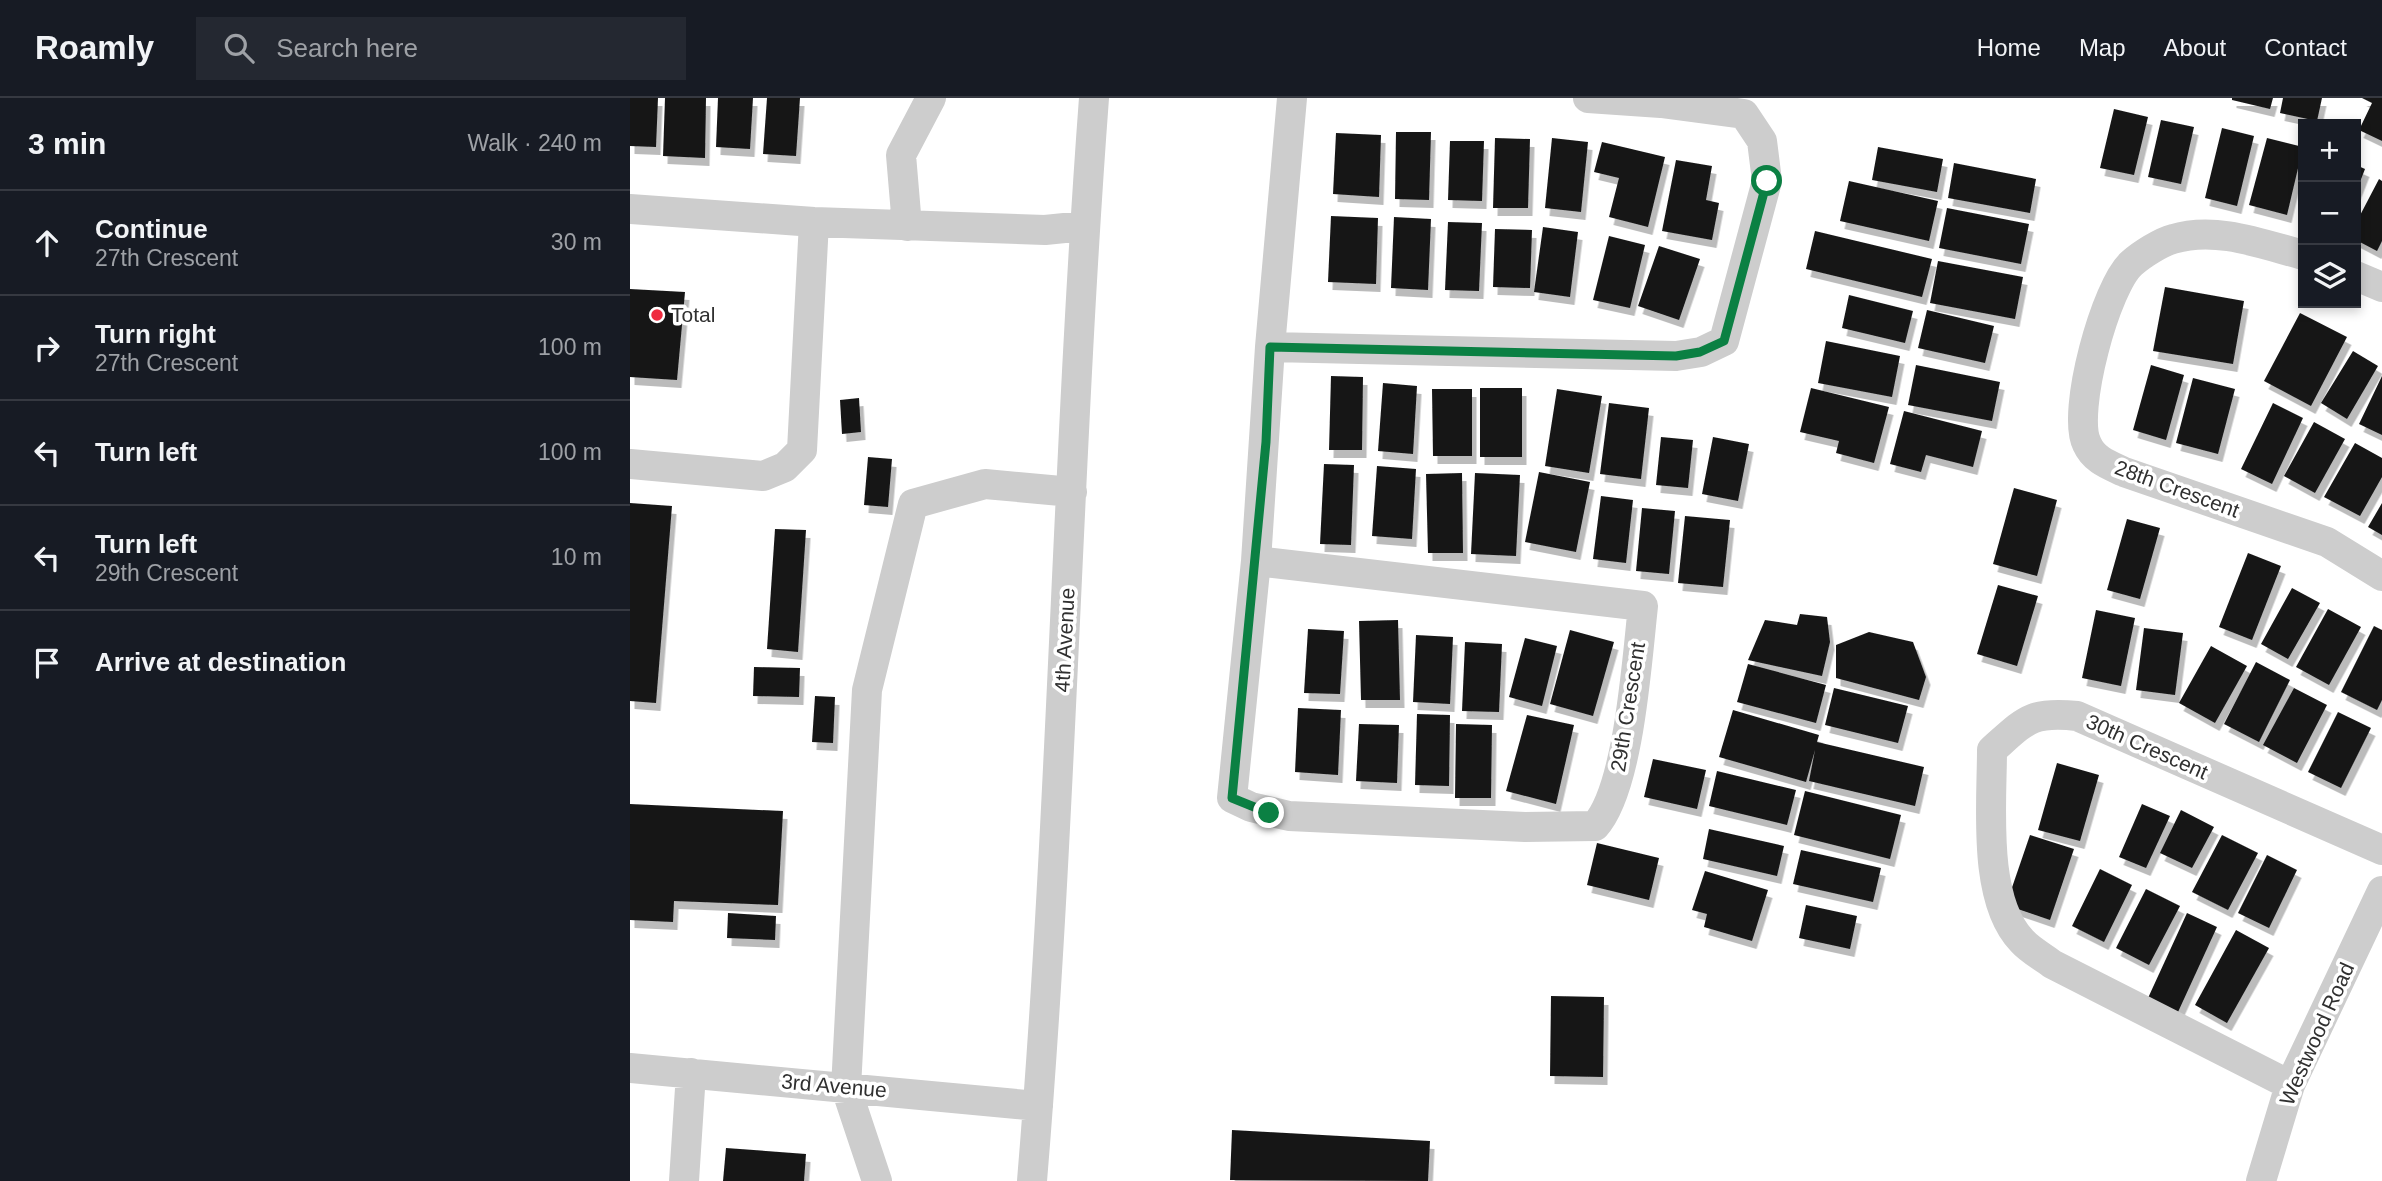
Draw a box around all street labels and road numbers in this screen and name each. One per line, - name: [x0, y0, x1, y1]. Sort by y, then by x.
- street label: 28th Crescent: [2112, 455, 2243, 522]
- street label: 4th Avenue: [1050, 587, 1079, 693]
- street label: 29th Crescent: [1606, 640, 1649, 773]
- street label: 30th Crescent: [2083, 709, 2212, 784]
- street label: Westwood Road: [2275, 959, 2358, 1109]
- street label: 3rd Avenue: [780, 1069, 888, 1102]

